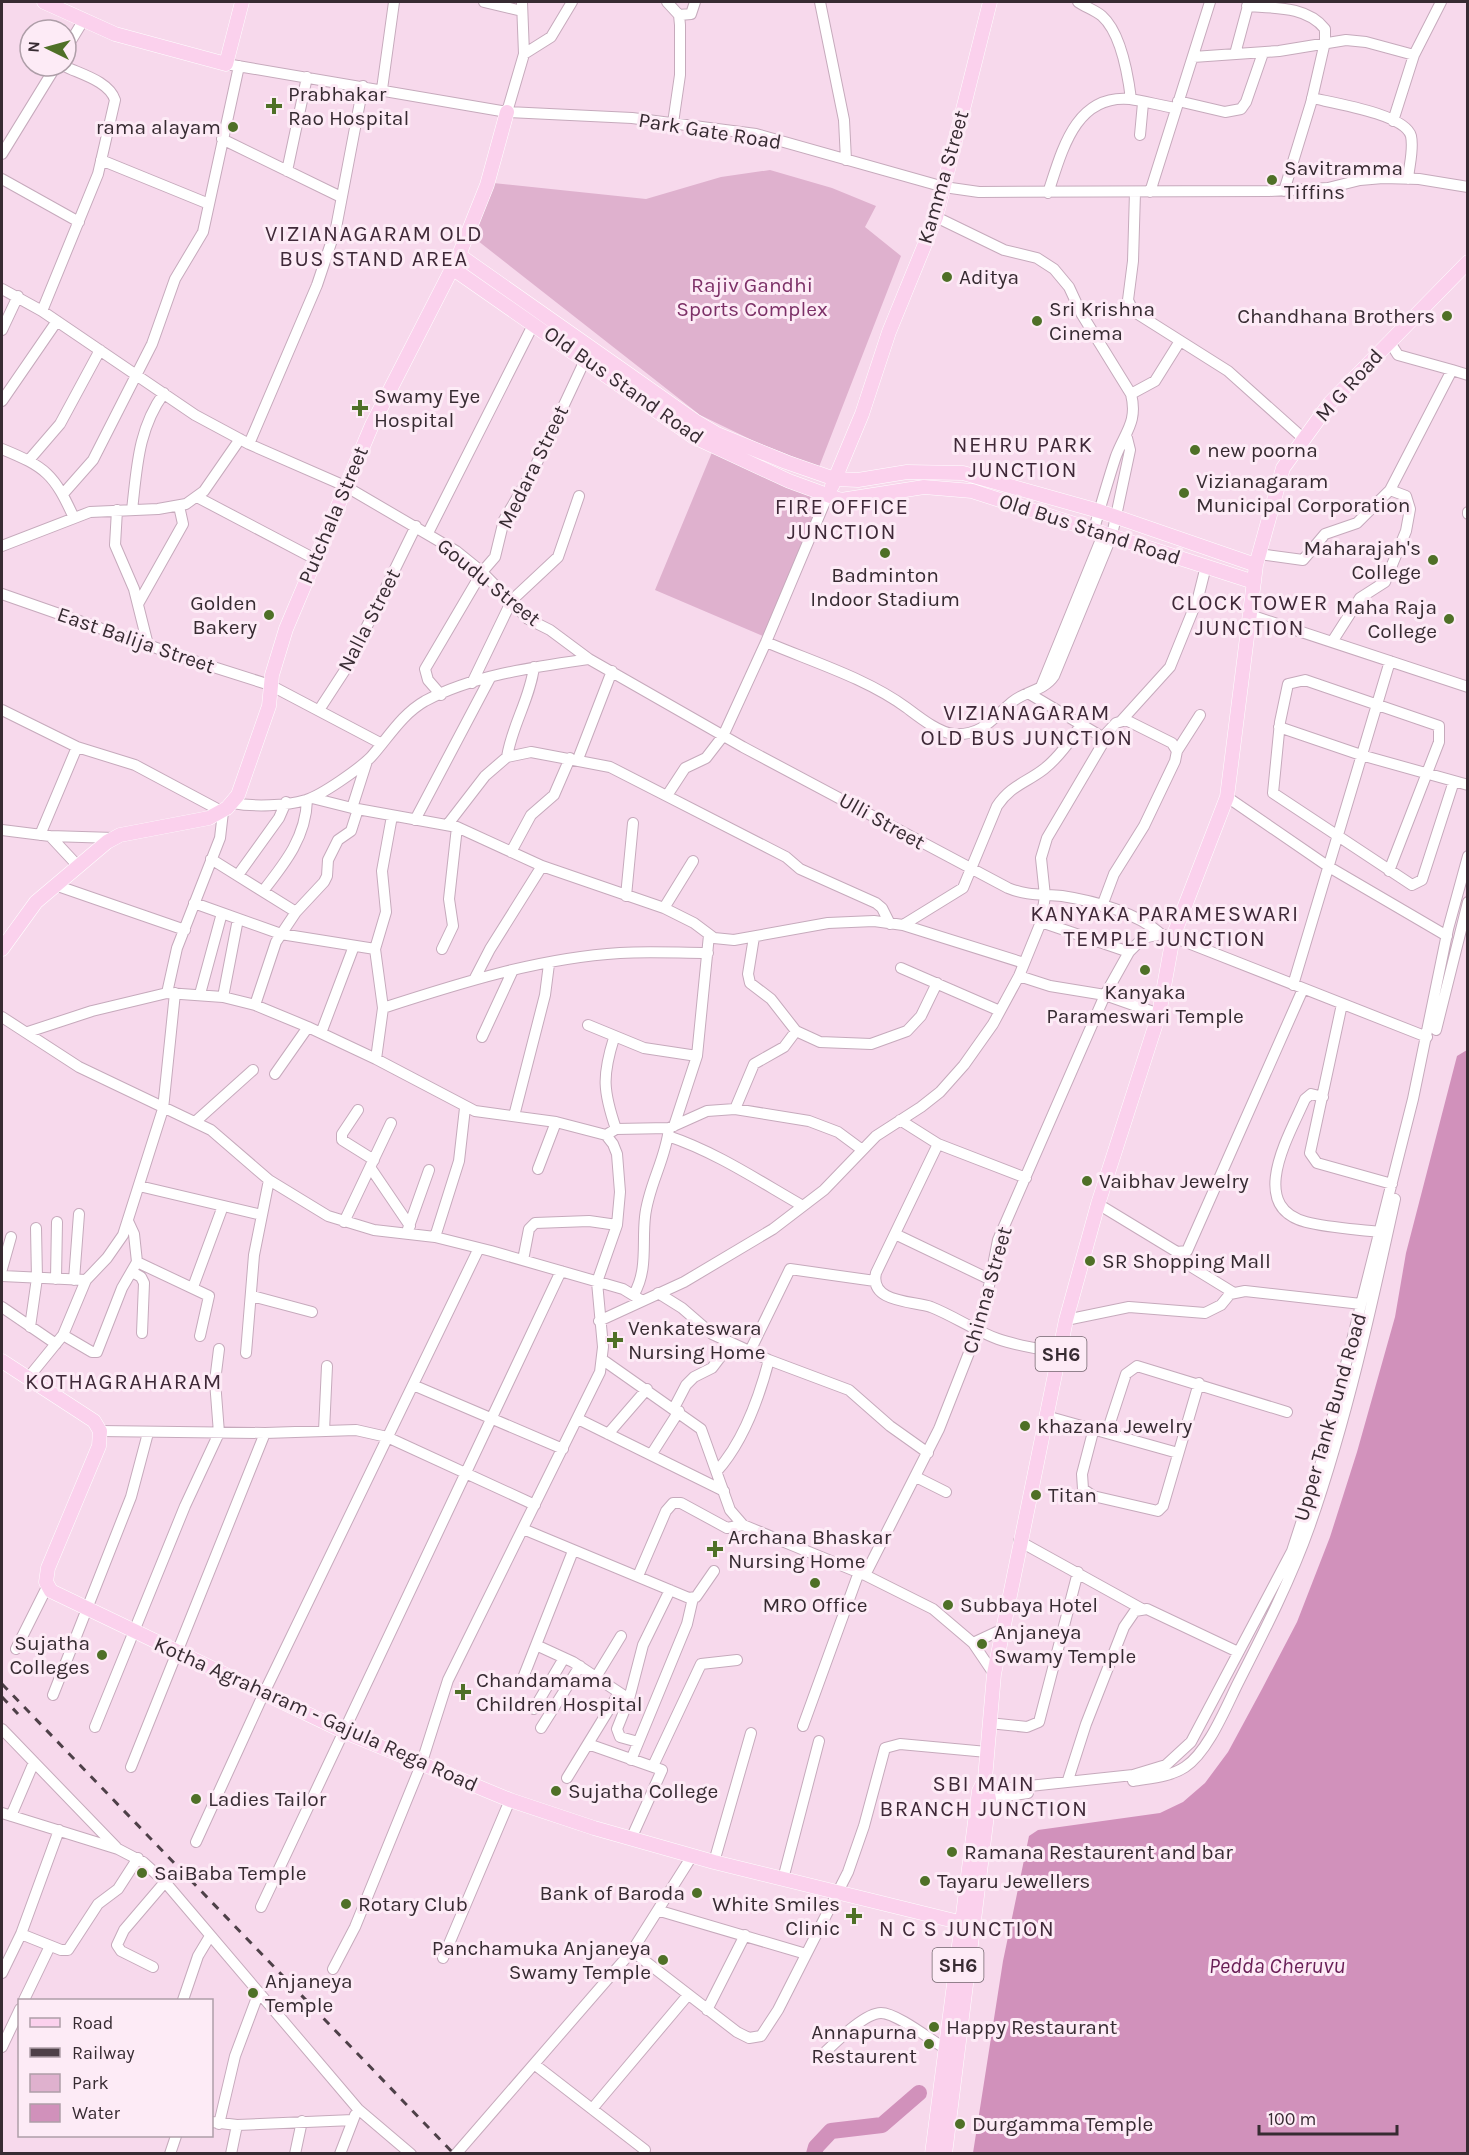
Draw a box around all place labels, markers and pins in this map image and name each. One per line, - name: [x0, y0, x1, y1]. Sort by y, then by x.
- place label: Prabhakar Rao Hospital: [288, 82, 409, 130]
- marker: Prabhakar Rao Hospital: [265, 97, 283, 115]
- place label: rama alayam: [96, 115, 221, 139]
- marker: rama alayam: [226, 120, 240, 134]
- place label: Savitramma Tiffins: [1284, 156, 1403, 204]
- marker: Savitramma Tiffins: [1265, 173, 1279, 187]
- place label: Aditya: [959, 265, 1019, 289]
- marker: Aditya: [940, 270, 954, 284]
- place label: Sri Krishna Cinema: [1049, 297, 1155, 345]
- place label: Chandhana Brothers: [1237, 304, 1435, 328]
- marker: Chandhana Brothers: [1440, 309, 1454, 323]
- marker: Sri Krishna Cinema: [1030, 314, 1044, 328]
- place label: Swamy Eye Hospital: [374, 384, 480, 432]
- marker: Swamy Eye Hospital: [351, 399, 369, 417]
- place label: new poorna: [1207, 438, 1318, 462]
- marker: new poorna: [1188, 443, 1202, 457]
- place label: Vizianagaram Municipal Corporation: [1196, 469, 1410, 517]
- marker: Vizianagaram Municipal Corporation: [1177, 486, 1191, 500]
- place label: Maharajah's College: [1304, 536, 1421, 584]
- marker: Badminton Indoor Stadium: [878, 546, 892, 560]
- marker: Maharajah's College: [1426, 553, 1440, 567]
- place label: Badminton Indoor Stadium: [810, 563, 960, 611]
- place label: Golden Bakery: [190, 591, 257, 639]
- place label: Maha Raja College: [1336, 595, 1437, 643]
- marker: Golden Bakery: [262, 608, 276, 622]
- marker: Maha Raja College: [1442, 612, 1456, 626]
- marker: Kanyaka Parameswari Temple: [1138, 963, 1152, 977]
- place label: Kanyaka Parameswari Temple: [1046, 980, 1244, 1028]
- place label: Vaibhav Jewelry: [1099, 1169, 1249, 1193]
- marker: Vaibhav Jewelry: [1080, 1174, 1094, 1188]
- place label: SR Shopping Mall: [1102, 1249, 1271, 1273]
- marker: SR Shopping Mall: [1083, 1254, 1097, 1268]
- place label: Venkateswara Nursing Home: [628, 1316, 765, 1364]
- marker: Venkateswara Nursing Home: [606, 1331, 624, 1349]
- place label: khazana Jewelry: [1037, 1414, 1193, 1438]
- marker: khazana Jewelry: [1018, 1419, 1032, 1433]
- place label: Titan: [1048, 1483, 1097, 1507]
- marker: Titan: [1029, 1488, 1043, 1502]
- place label: Archana Bhaskar Nursing Home: [728, 1525, 892, 1573]
- marker: Archana Bhaskar Nursing Home: [706, 1540, 724, 1558]
- marker: MRO Office: [808, 1576, 822, 1590]
- place label: MRO Office: [762, 1593, 868, 1617]
- place label: Subbaya Hotel: [960, 1593, 1098, 1617]
- marker: Subbaya Hotel: [941, 1598, 955, 1612]
- place label: Anjaneya Swamy Temple: [994, 1620, 1136, 1668]
- place label: Sujatha Colleges: [9, 1631, 90, 1679]
- marker: Anjaneya Swamy Temple: [975, 1637, 989, 1651]
- marker: Sujatha Colleges: [95, 1648, 109, 1662]
- place label: Chandamama Children Hospital: [476, 1668, 643, 1716]
- marker: Chandamama Children Hospital: [454, 1683, 472, 1701]
- place label: Sujatha College: [568, 1779, 718, 1803]
- marker: Sujatha College: [549, 1784, 563, 1798]
- place label: Ladies Tailor: [208, 1787, 327, 1811]
- marker: Ladies Tailor: [189, 1792, 203, 1806]
- place label: Ramana Restaurent and bar: [964, 1840, 1233, 1864]
- marker: Ramana Restaurent and bar: [945, 1845, 959, 1859]
- place label: SaiBaba Temple: [154, 1861, 306, 1885]
- marker: SaiBaba Temple: [135, 1866, 149, 1880]
- place label: Tayaru Jewellers: [937, 1869, 1090, 1893]
- marker: Tayaru Jewellers: [918, 1874, 932, 1888]
- place label: Bank of Baroda: [540, 1881, 685, 1905]
- marker: Bank of Baroda: [690, 1886, 704, 1900]
- place label: Rotary Club: [358, 1892, 468, 1916]
- place label: White Smiles Clinic: [712, 1892, 840, 1940]
- marker: Rotary Club: [339, 1897, 353, 1911]
- marker: White Smiles Clinic: [845, 1907, 863, 1925]
- place label: Panchamuka Anjaneya Swamy Temple: [432, 1936, 651, 1984]
- marker: Panchamuka Anjaneya Swamy Temple: [656, 1953, 670, 1967]
- place label: Anjaneya Temple: [265, 1969, 353, 2017]
- marker: Anjaneya Temple: [246, 1986, 260, 2000]
- place label: Happy Restaurant: [946, 2015, 1118, 2039]
- place label: Annapurna Restaurent: [811, 2020, 917, 2068]
- marker: Happy Restaurant: [927, 2020, 941, 2034]
- marker: Annapurna Restaurent: [922, 2037, 936, 2051]
- place label: Durgamma Temple: [972, 2112, 1153, 2136]
- marker: Durgamma Temple: [953, 2117, 967, 2131]

